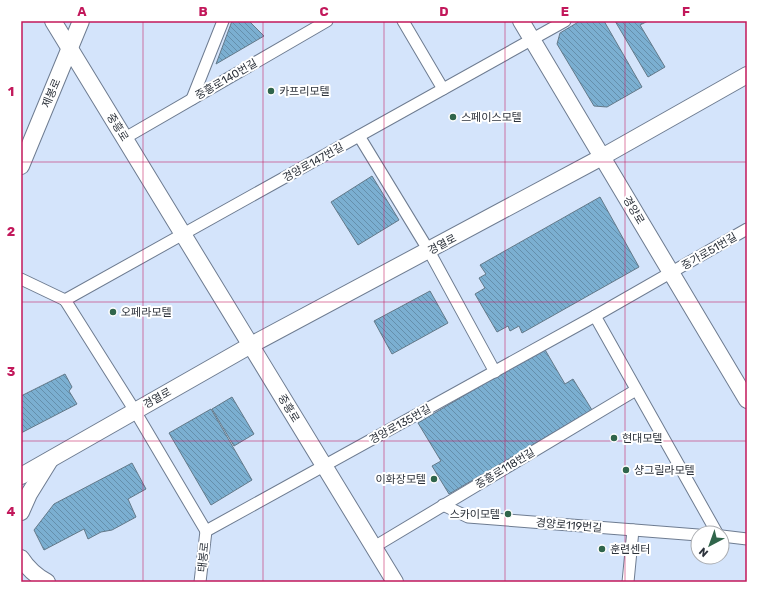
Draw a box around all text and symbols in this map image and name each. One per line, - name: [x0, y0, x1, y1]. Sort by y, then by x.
- text: A: [77, 4, 87, 19]
- text: B: [198, 4, 208, 19]
- text: C: [319, 4, 329, 19]
- text: D: [439, 4, 449, 19]
- text: E: [561, 4, 569, 19]
- text: F: [682, 4, 690, 19]
- street label: 중흥로140번길: [193, 57, 259, 102]
- street label: 제봉로: [40, 77, 63, 110]
- text: 1: [8, 84, 14, 99]
- place label: 카프리모텔: [279, 85, 330, 98]
- marker: 카프리모텔: [266, 86, 276, 96]
- street label: 중흥로: [104, 111, 131, 144]
- place label: 스페이스모텔: [461, 111, 522, 124]
- marker: 스페이스모텔: [448, 112, 458, 122]
- street label: 경양로147번길: [281, 140, 346, 185]
- street label: 경양로: [620, 194, 647, 227]
- text: 2: [7, 224, 15, 239]
- street label: 중가로51번길: [679, 230, 739, 272]
- street label: 경열로: [426, 232, 459, 257]
- place label: 오페라모텔: [121, 306, 172, 319]
- marker: 오페라모텔: [108, 307, 118, 317]
- text: 3: [7, 364, 16, 379]
- street label: 경열로: [141, 385, 174, 411]
- street label: 중흥로: [275, 392, 302, 425]
- street label: 경양로135번길: [367, 402, 433, 447]
- place label: 현대모텔: [622, 432, 662, 445]
- marker: 현대모텔: [609, 433, 619, 443]
- street label: 중흥로118번길: [473, 446, 537, 491]
- place label: 샹그릴라모텔: [634, 464, 695, 477]
- marker: 샹그릴라모텔: [621, 465, 631, 475]
- place label: 이화장모텔: [375, 473, 426, 486]
- marker: 이화장모텔: [429, 474, 439, 484]
- text: 4: [7, 504, 16, 519]
- place label: 스카이모텔: [449, 508, 500, 521]
- marker: 스카이모텔: [503, 509, 513, 519]
- street label: 경양로119번길: [535, 516, 603, 535]
- north arrow: [690, 525, 730, 565]
- street label: 태봉로: [195, 541, 212, 573]
- place label: 훈련센터: [610, 543, 650, 556]
- marker: 훈련센터: [597, 544, 607, 554]
- text: N: [696, 545, 711, 560]

